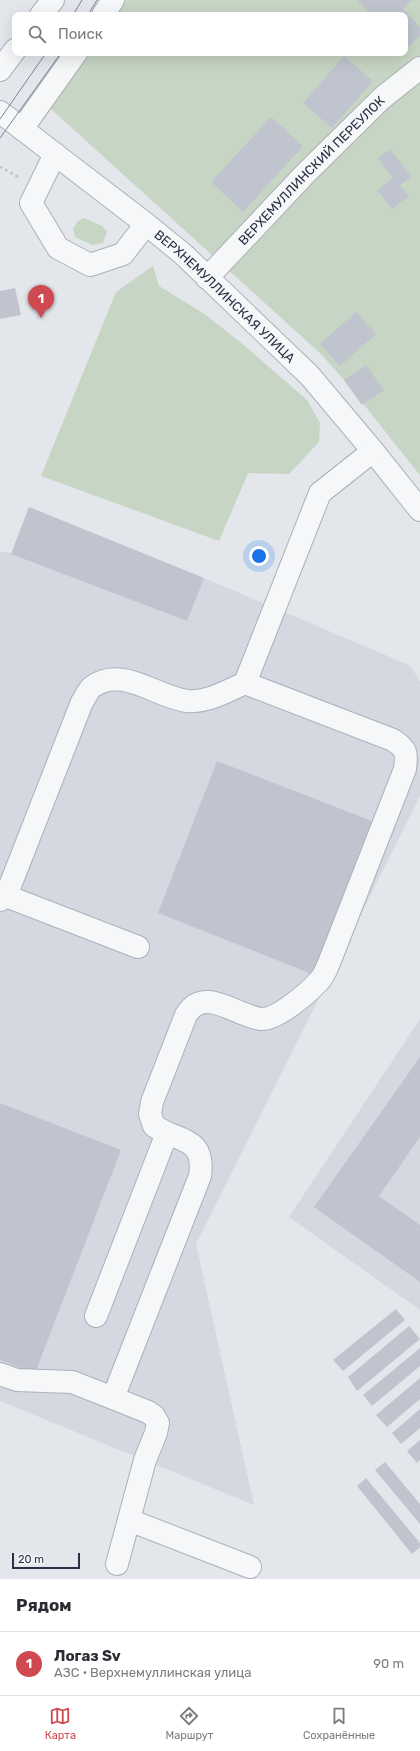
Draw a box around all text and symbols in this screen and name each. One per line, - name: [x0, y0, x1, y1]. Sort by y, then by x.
- search box: [12, 12, 408, 56]
- icon: search: [26, 23, 48, 45]
- text: Поиск: [58, 25, 103, 43]
- street label: ВЕРХЕМУЛЛИНСКИЙ ПЕРЕУЛОК: [235, 93, 388, 248]
- street label: ВЕРХНЕМУЛЛИНСКАЯ УЛИЦА: [151, 227, 298, 366]
- pin: 1: [28, 285, 54, 318]
- your location: [249, 546, 269, 566]
- scale bar: [12, 1551, 80, 1570]
- text: 20 m: [18, 1553, 44, 1566]
- text: Рядом: [16, 1595, 72, 1615]
- text: Логаз Sv: [54, 1647, 121, 1665]
- text: 1: [26, 1656, 32, 1671]
- text: 90 m: [373, 1656, 404, 1671]
- text: АЗС · Верхнемуллинская улица: [54, 1665, 252, 1680]
- tab: Карта: [45, 1705, 76, 1742]
- tab: Маршрут: [165, 1705, 213, 1742]
- tab: Сохранённые: [303, 1705, 375, 1742]

